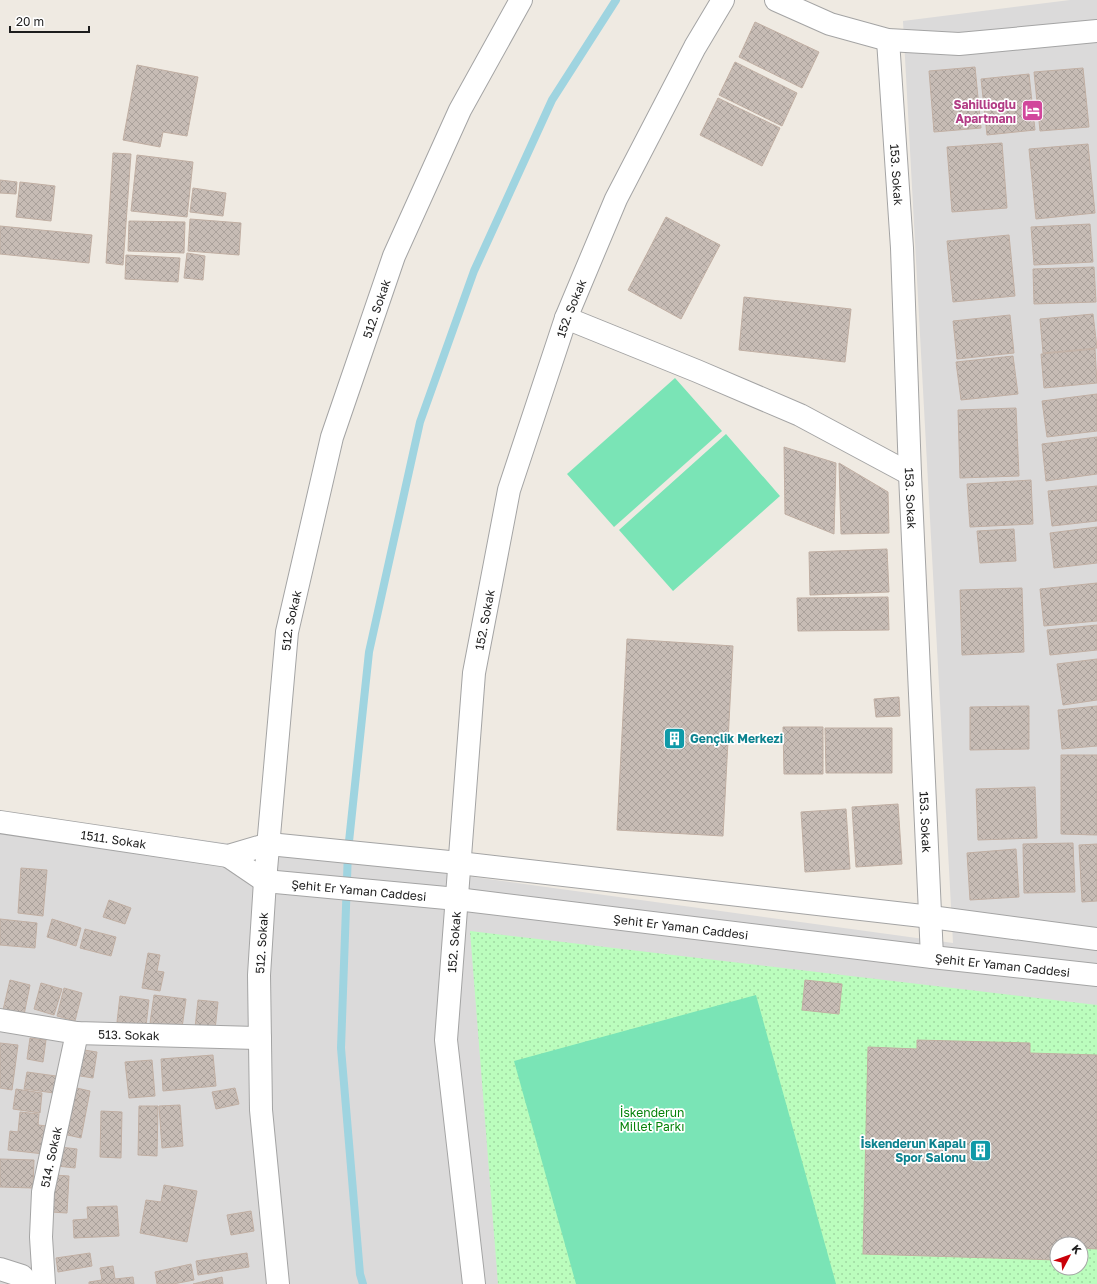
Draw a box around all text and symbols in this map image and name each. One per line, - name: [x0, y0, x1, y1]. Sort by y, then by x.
- scale bar: [10, 8, 89, 34]
- text: 20 m: [16, 14, 44, 29]
- place label: Sahillioglu Apartmanı: [953, 97, 1016, 126]
- hotel icon: Sahillioglu Apartmanı: [1019, 98, 1045, 124]
- street label: 153. Sokak: [888, 143, 907, 206]
- street label: 512. Sokak: [359, 277, 393, 340]
- street label: 152. Sokak: [553, 277, 589, 339]
- street label: 153. Sokak: [902, 467, 920, 530]
- street label: 512. Sokak: [278, 588, 304, 651]
- street label: 152. Sokak: [471, 588, 497, 651]
- building icon: Gençlik Merkezi: [662, 725, 688, 751]
- place label: Gençlik Merkezi: [690, 731, 783, 746]
- street label: 153. Sokak: [917, 791, 935, 853]
- street label: 1511. Sokak: [80, 827, 148, 851]
- street label: Şehit Er Yaman Caddesi: [291, 876, 427, 904]
- street label: 152. Sokak: [444, 910, 463, 973]
- street label: Şehit Er Yaman Caddesi: [613, 911, 749, 942]
- street label: 512. Sokak: [252, 912, 271, 974]
- street label: Şehit Er Yaman Caddesi: [934, 950, 1071, 980]
- street label: 513. Sokak: [98, 1026, 160, 1043]
- park label: İskenderun Millet Parkı: [619, 1105, 685, 1134]
- street label: 514. Sokak: [37, 1125, 64, 1189]
- place label: İskenderun Kapalı Spor Salonu: [860, 1136, 966, 1165]
- building icon: İskenderun Kapalı Spor Salonu: [968, 1137, 994, 1163]
- north arrow: [1049, 1236, 1089, 1276]
- text: K: [1069, 1242, 1084, 1256]

